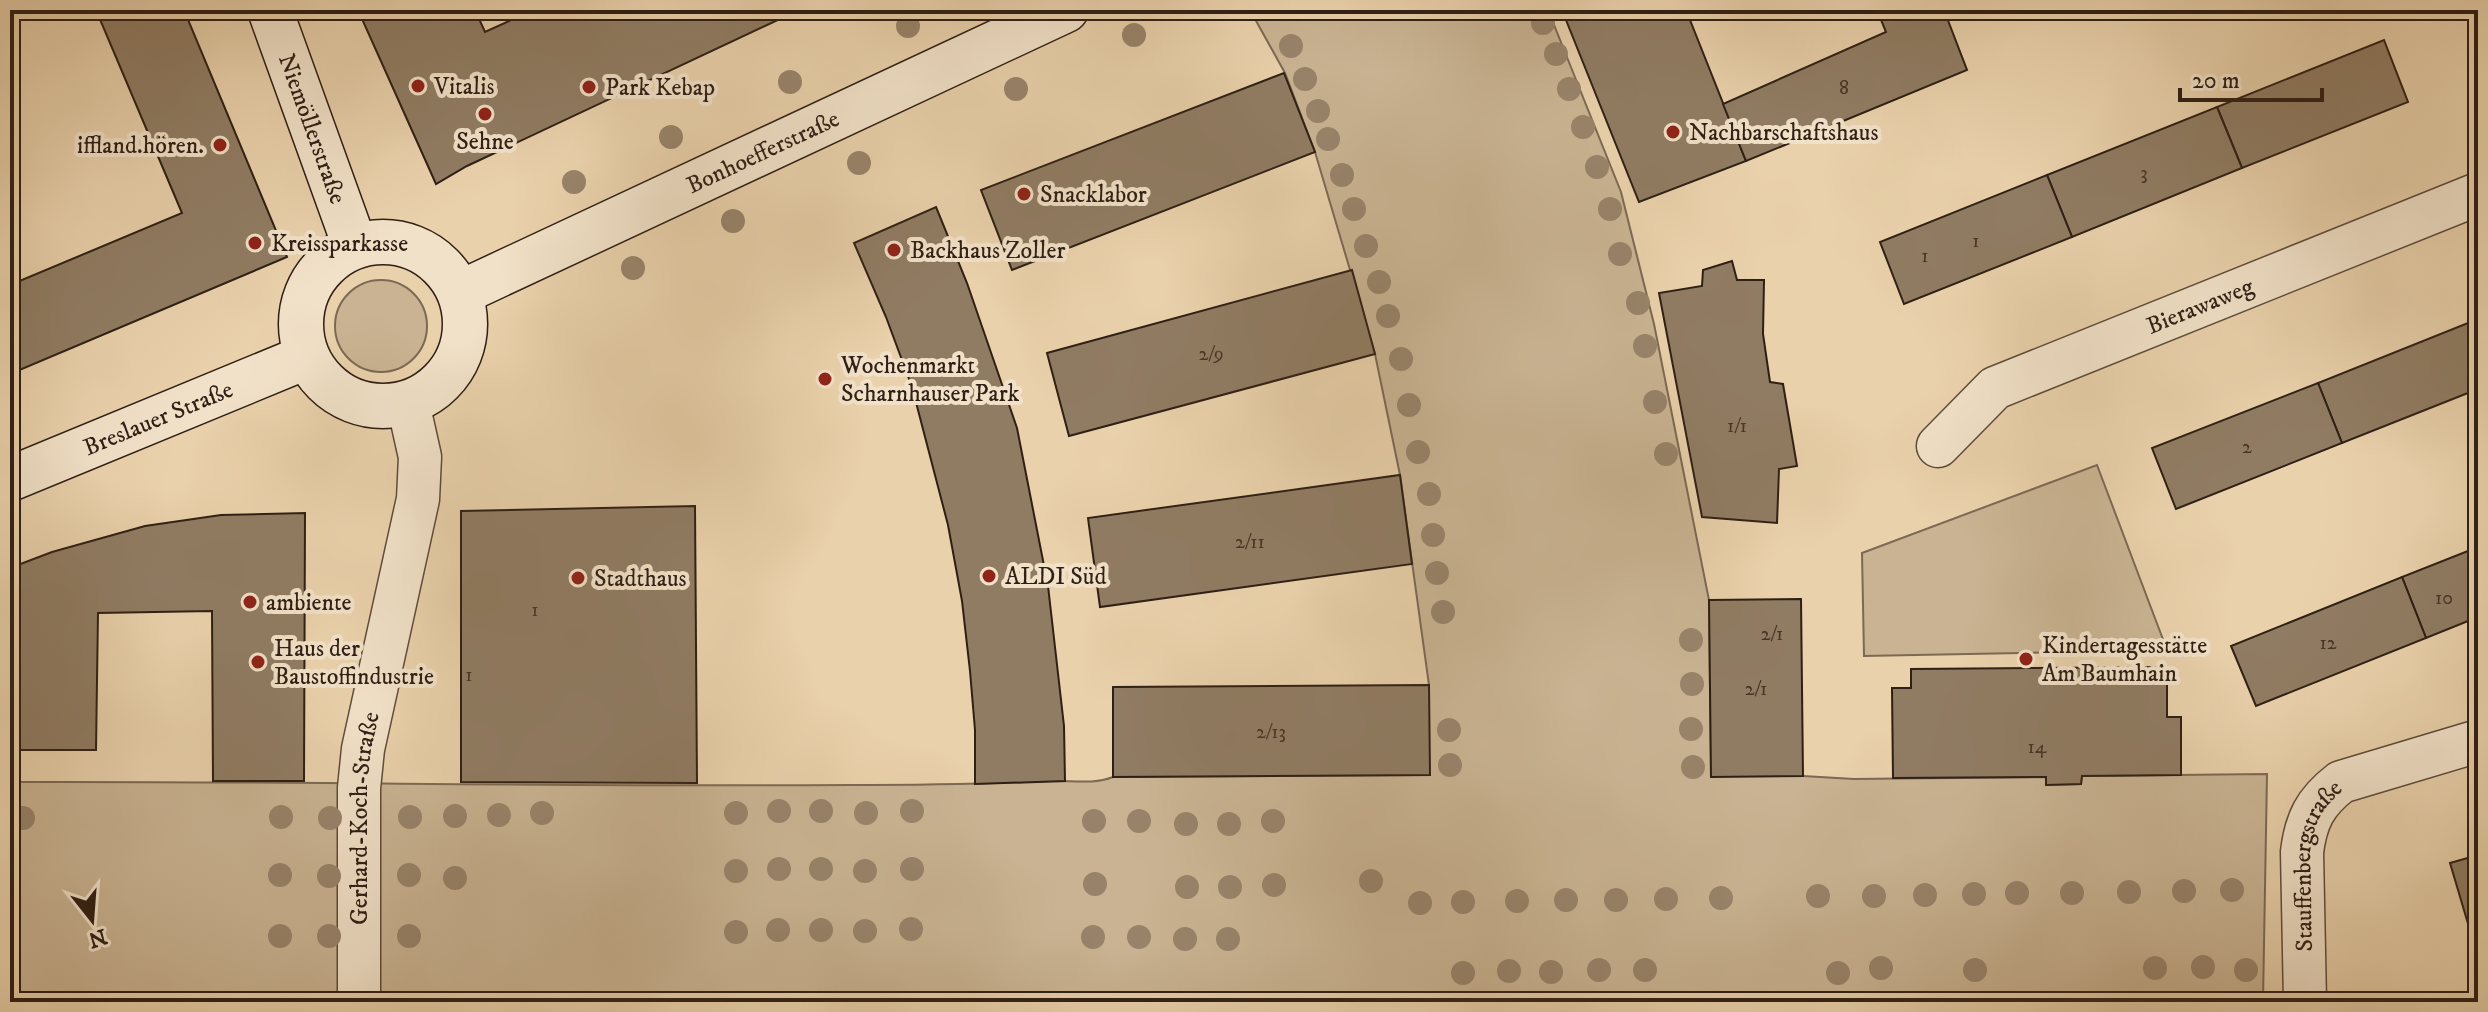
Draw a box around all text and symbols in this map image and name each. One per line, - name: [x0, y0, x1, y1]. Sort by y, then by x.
- street label: Niemöllerstraße: [271, 50, 353, 208]
- scale bar: [2180, 52, 2322, 102]
- text: 20 m: [2192, 66, 2240, 96]
- place label: Vitalis: [433, 72, 494, 102]
- place label: Park Kebap: [605, 73, 715, 103]
- house number: 8: [1839, 76, 1849, 101]
- marker: Vitalis: [409, 77, 427, 95]
- marker: Park Kebap: [580, 78, 598, 96]
- street label: Bonhoefferstraße: [682, 104, 844, 201]
- marker: Sehne: [476, 105, 494, 123]
- place label: Nachbarschaftshaus: [1689, 118, 1878, 148]
- marker: Nachbarschaftshaus: [1664, 123, 1682, 141]
- place label: Sehne: [456, 127, 514, 157]
- place label: iffland.hören.: [77, 131, 204, 161]
- marker: iffland.hören.: [211, 136, 229, 154]
- house number: 3: [2140, 161, 2148, 186]
- place label: Snacklabor: [1040, 180, 1147, 210]
- marker: Snacklabor: [1015, 185, 1033, 203]
- place label: Kreissparkasse: [271, 229, 408, 259]
- house number: 1: [1972, 229, 1980, 254]
- marker: Kreissparkasse: [246, 234, 264, 252]
- place label: Backhaus Zoller: [910, 236, 1065, 266]
- marker: Backhaus Zoller: [885, 241, 903, 259]
- house number: 1: [1921, 244, 1929, 269]
- street label: Bierawaweg: [2142, 272, 2258, 342]
- house number: 2/9: [1198, 342, 1224, 367]
- place label: Wochenmarkt Scharnhauser Park: [840, 351, 1020, 409]
- marker: Wochenmarkt Scharnhauser Park: [816, 370, 834, 388]
- street label: Breslauer Straße: [79, 375, 238, 463]
- house number: 1/1: [1727, 414, 1747, 439]
- house number: 2: [2242, 435, 2252, 460]
- house number: 2/11: [1235, 530, 1265, 555]
- place label: ALDI Süd: [1005, 562, 1106, 592]
- place label: Stadthaus: [594, 564, 687, 594]
- marker: ALDI Süd: [980, 567, 998, 585]
- marker: Stadthaus: [569, 569, 587, 587]
- house number: 10: [2435, 586, 2453, 611]
- place label: ambiente: [266, 588, 352, 618]
- marker: ambiente: [241, 593, 259, 611]
- house number: 1: [531, 598, 539, 623]
- house number: 2/1: [1761, 622, 1783, 647]
- place label: Kindertagesstätte Am Baumhain: [2042, 631, 2207, 689]
- house number: 12: [2319, 631, 2337, 656]
- place label: Haus der Baustoffindustrie: [274, 634, 434, 692]
- marker: Kindertagesstätte Am Baumhain: [2017, 650, 2035, 668]
- marker: Haus der Baustoffindustrie: [249, 653, 267, 671]
- house number: 1: [465, 663, 473, 688]
- house number: 2/1: [1745, 677, 1767, 702]
- street label: Gerhard-Koch-Straße: [345, 709, 387, 925]
- house number: 2/13: [1256, 720, 1286, 745]
- house number: 14: [2028, 735, 2047, 760]
- street label: Stauffenbergstraße: [2288, 773, 2349, 952]
- north arrow: [52, 880, 132, 960]
- text: N: [85, 922, 110, 953]

